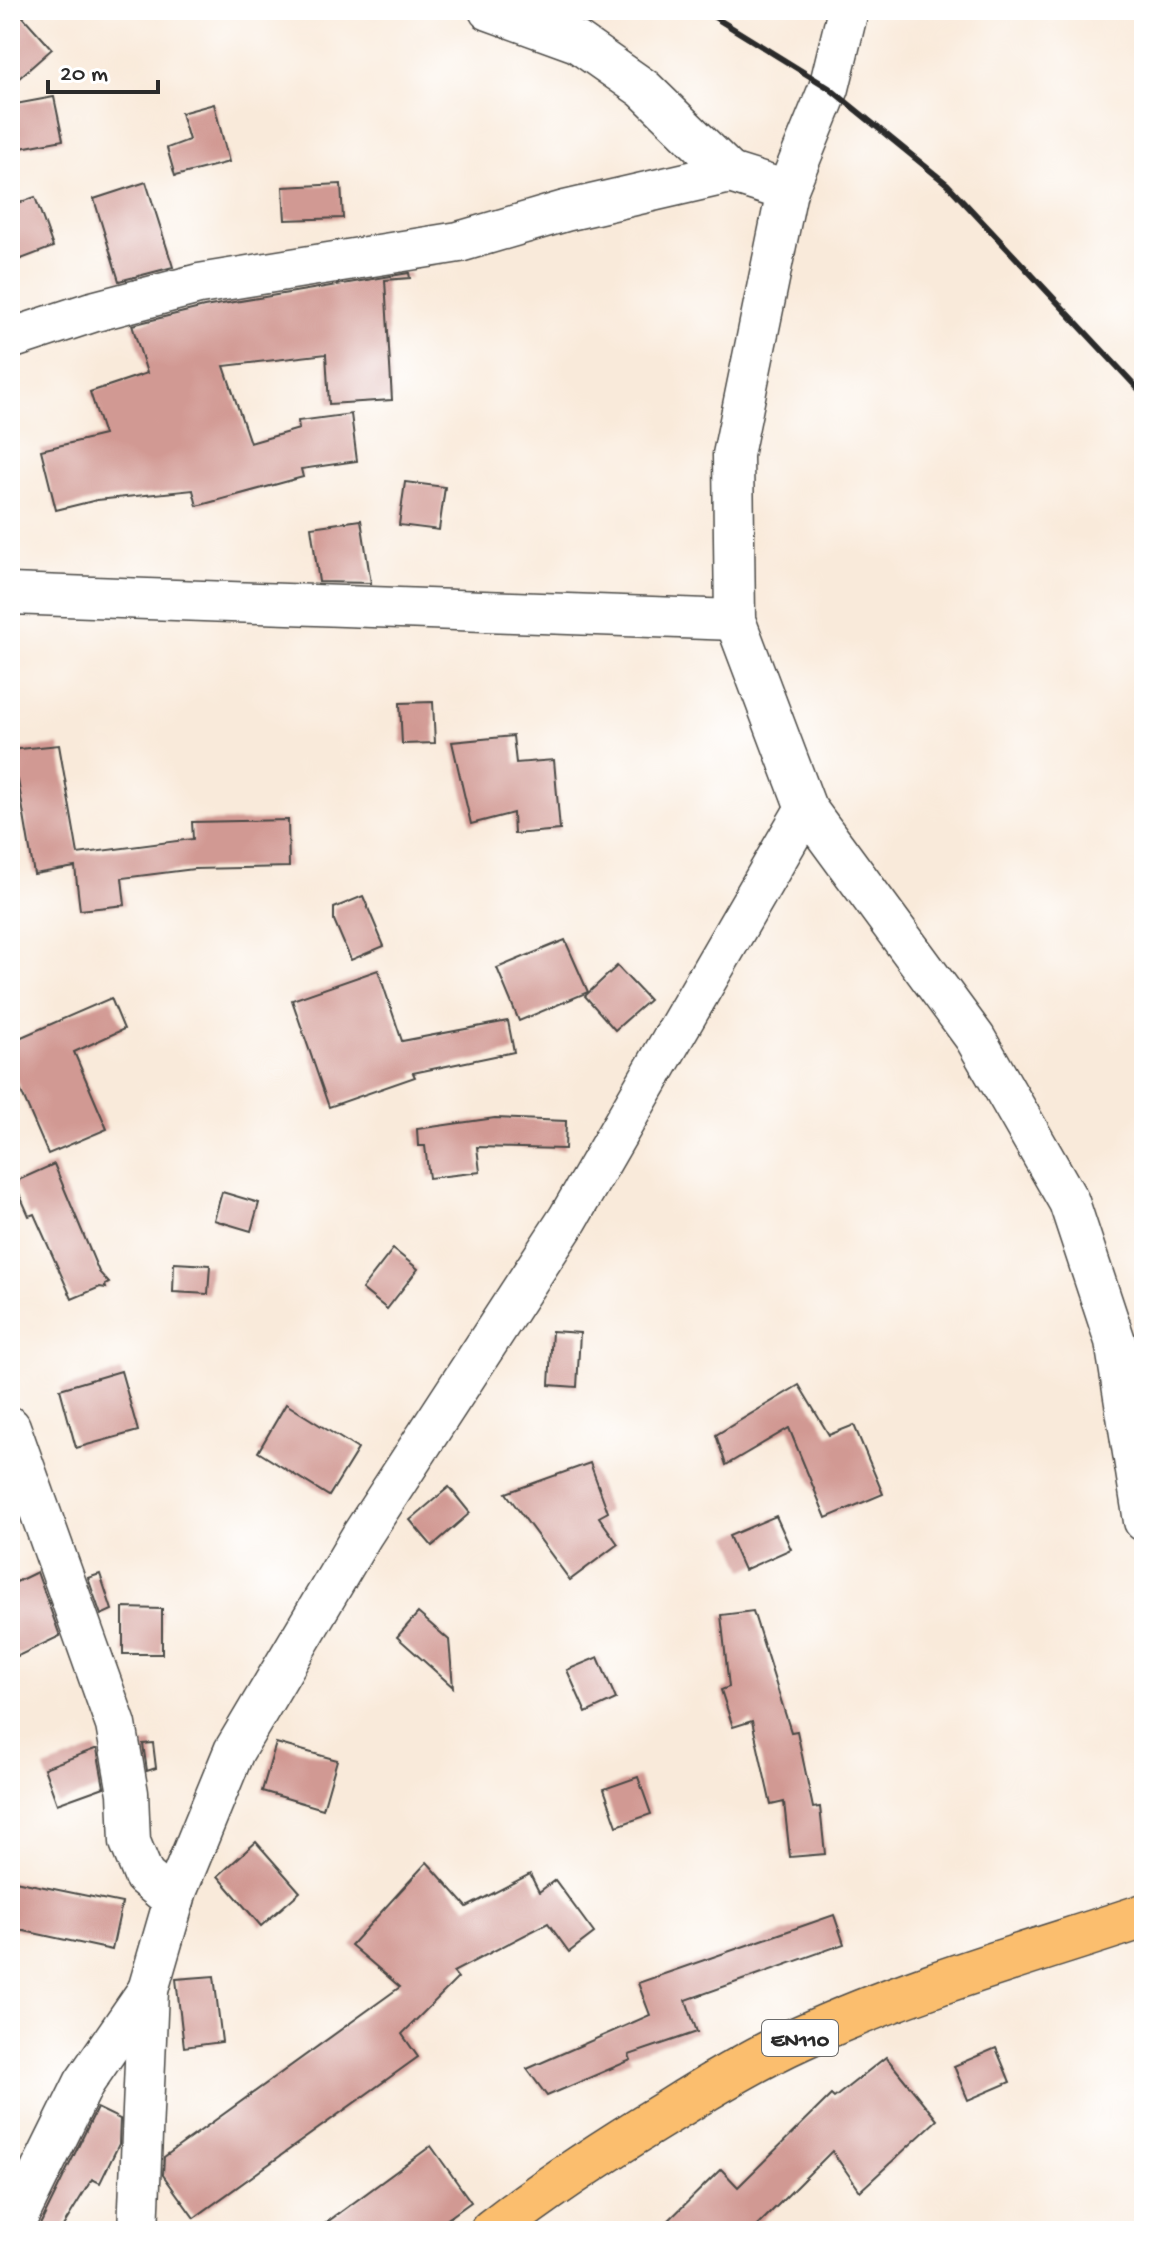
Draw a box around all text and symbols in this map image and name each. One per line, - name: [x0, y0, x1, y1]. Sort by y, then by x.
- scale bar: [48, 44, 158, 94]
- text: 20 m: [60, 61, 108, 90]
- road number: EN110: [762, 2020, 838, 2056]

